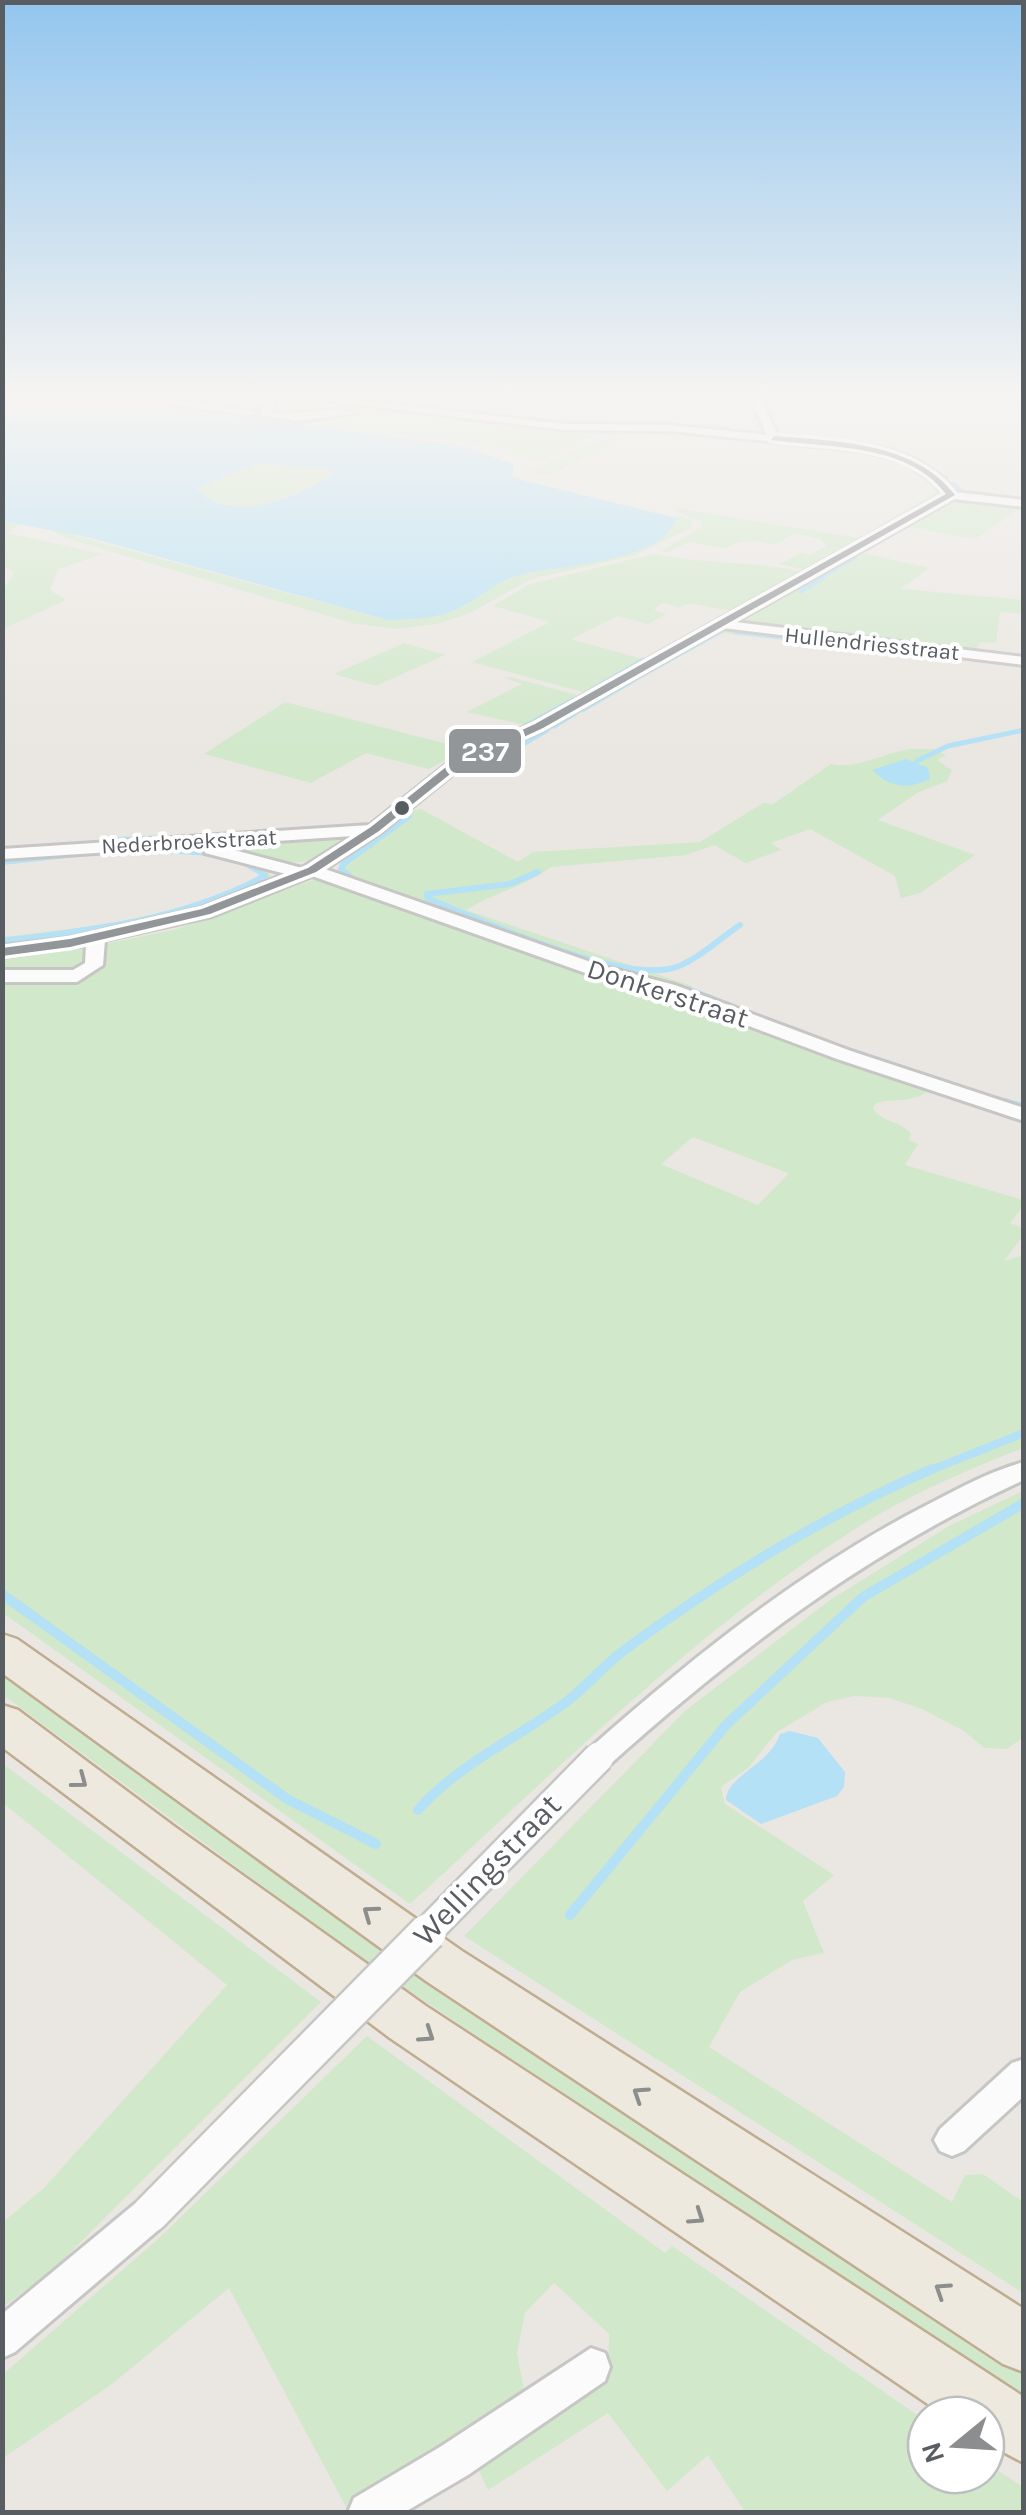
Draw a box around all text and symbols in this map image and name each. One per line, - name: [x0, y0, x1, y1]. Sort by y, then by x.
- street label: Hullendriesstraat: [783, 622, 961, 666]
- line badge: 237: [447, 727, 523, 775]
- text: 237: [461, 735, 509, 768]
- unlabelled marker: [392, 798, 412, 818]
- street label: Nederbroekstraat: [101, 824, 277, 860]
- street label: Donkerstraat: [583, 951, 753, 1035]
- one-way arrow: [69, 1770, 87, 1787]
- street label: Wellingstraat: [405, 1786, 569, 1954]
- one-way arrow: [363, 1908, 381, 1925]
- one-way arrow: [416, 2023, 435, 2041]
- one-way arrow: [633, 2087, 651, 2106]
- one-way arrow: [686, 2204, 704, 2223]
- one-way arrow: [934, 2284, 952, 2303]
- north arrow: [906, 2395, 1006, 2495]
- text: N: [914, 2438, 951, 2467]

